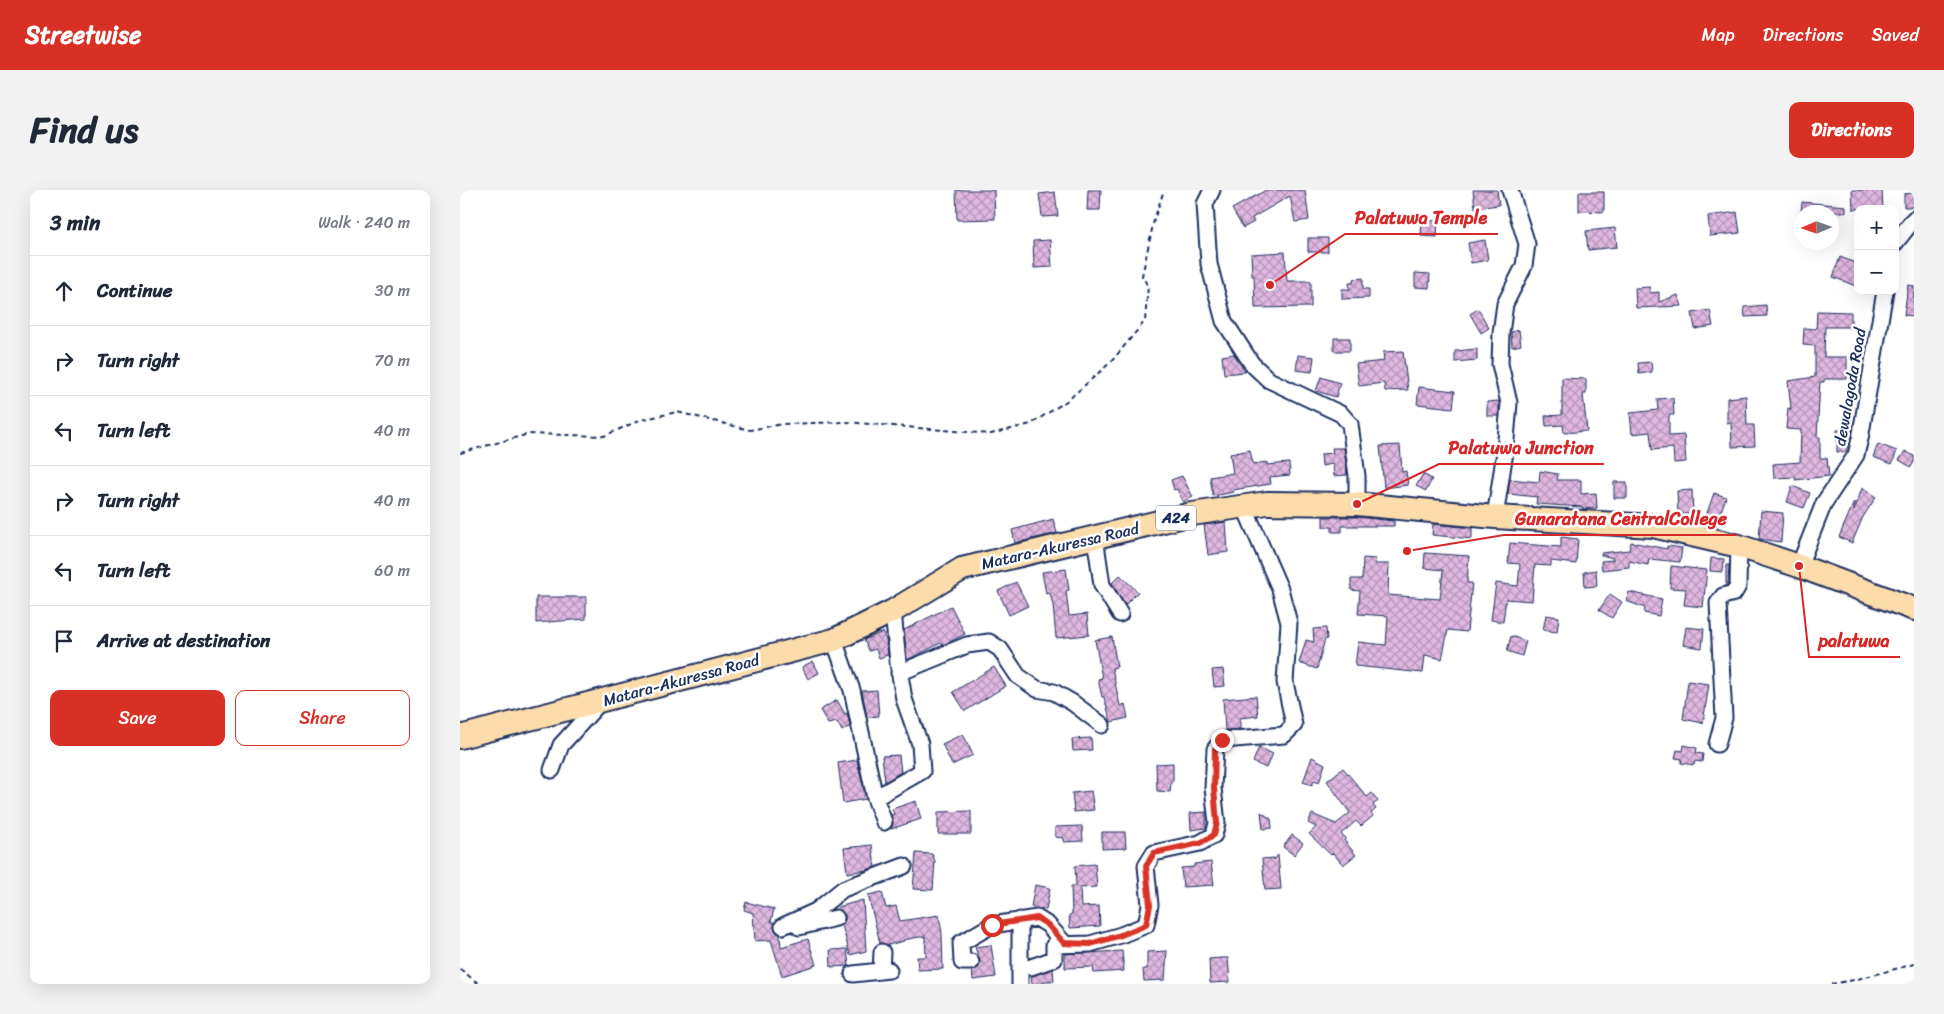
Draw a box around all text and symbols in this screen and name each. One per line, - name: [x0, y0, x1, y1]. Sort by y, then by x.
- text: Streetwise: [25, 14, 141, 56]
- text: Map: [1702, 19, 1735, 51]
- text: Directions: [1763, 19, 1844, 51]
- text: Saved: [1872, 19, 1919, 51]
- text: Find us: [30, 99, 138, 161]
- button: Directions: [1789, 102, 1914, 158]
- callout: Palatuwa Temple: [1345, 201, 1498, 234]
- text: Palatuwa Temple: [1355, 202, 1488, 234]
- text: 3 min: [50, 204, 100, 242]
- north arrow: [1794, 205, 1839, 250]
- map controls: [1854, 205, 1899, 295]
- button: +: [1854, 205, 1899, 250]
- text: Walk · 240 m: [318, 208, 410, 237]
- button: −: [1854, 250, 1899, 295]
- text: Continue: [97, 274, 173, 307]
- text: 30 m: [375, 276, 410, 305]
- icon: ahead: [50, 277, 78, 305]
- street label: dewalagoda Road: [1825, 324, 1875, 448]
- text: Turn right: [97, 344, 179, 377]
- text: 70 m: [374, 346, 410, 375]
- icon: right: [50, 347, 78, 375]
- text: Turn left: [97, 414, 170, 447]
- text: 40 m: [373, 416, 410, 445]
- icon: left: [50, 417, 78, 445]
- callout: Palatuwa Junction: [1439, 431, 1604, 464]
- text: Palatuwa Junction: [1448, 432, 1594, 464]
- text: Turn right: [97, 484, 179, 517]
- text: 40 m: [373, 486, 410, 515]
- icon: right: [50, 487, 78, 515]
- callout: Gunaratana CentralCollege: [1504, 502, 1737, 535]
- text: Gunaratana CentralCollege: [1514, 503, 1728, 535]
- road number: A24: [1156, 506, 1196, 530]
- street label: Matara-Akuressa Road: [978, 513, 1143, 578]
- text: Turn left: [97, 554, 170, 587]
- text: 60 m: [374, 556, 410, 585]
- icon: left: [50, 557, 78, 585]
- text: Arrive at destination: [97, 624, 270, 657]
- callout: palatuwa: [1809, 624, 1900, 657]
- text: palatuwa: [1817, 625, 1890, 657]
- icon: arrive: [50, 627, 78, 655]
- street label: Matara-Akuressa Road: [600, 645, 764, 715]
- button: Save: [50, 690, 225, 746]
- button: Share: [235, 690, 410, 746]
- route end: [1211, 729, 1234, 752]
- route start: [981, 914, 1004, 937]

